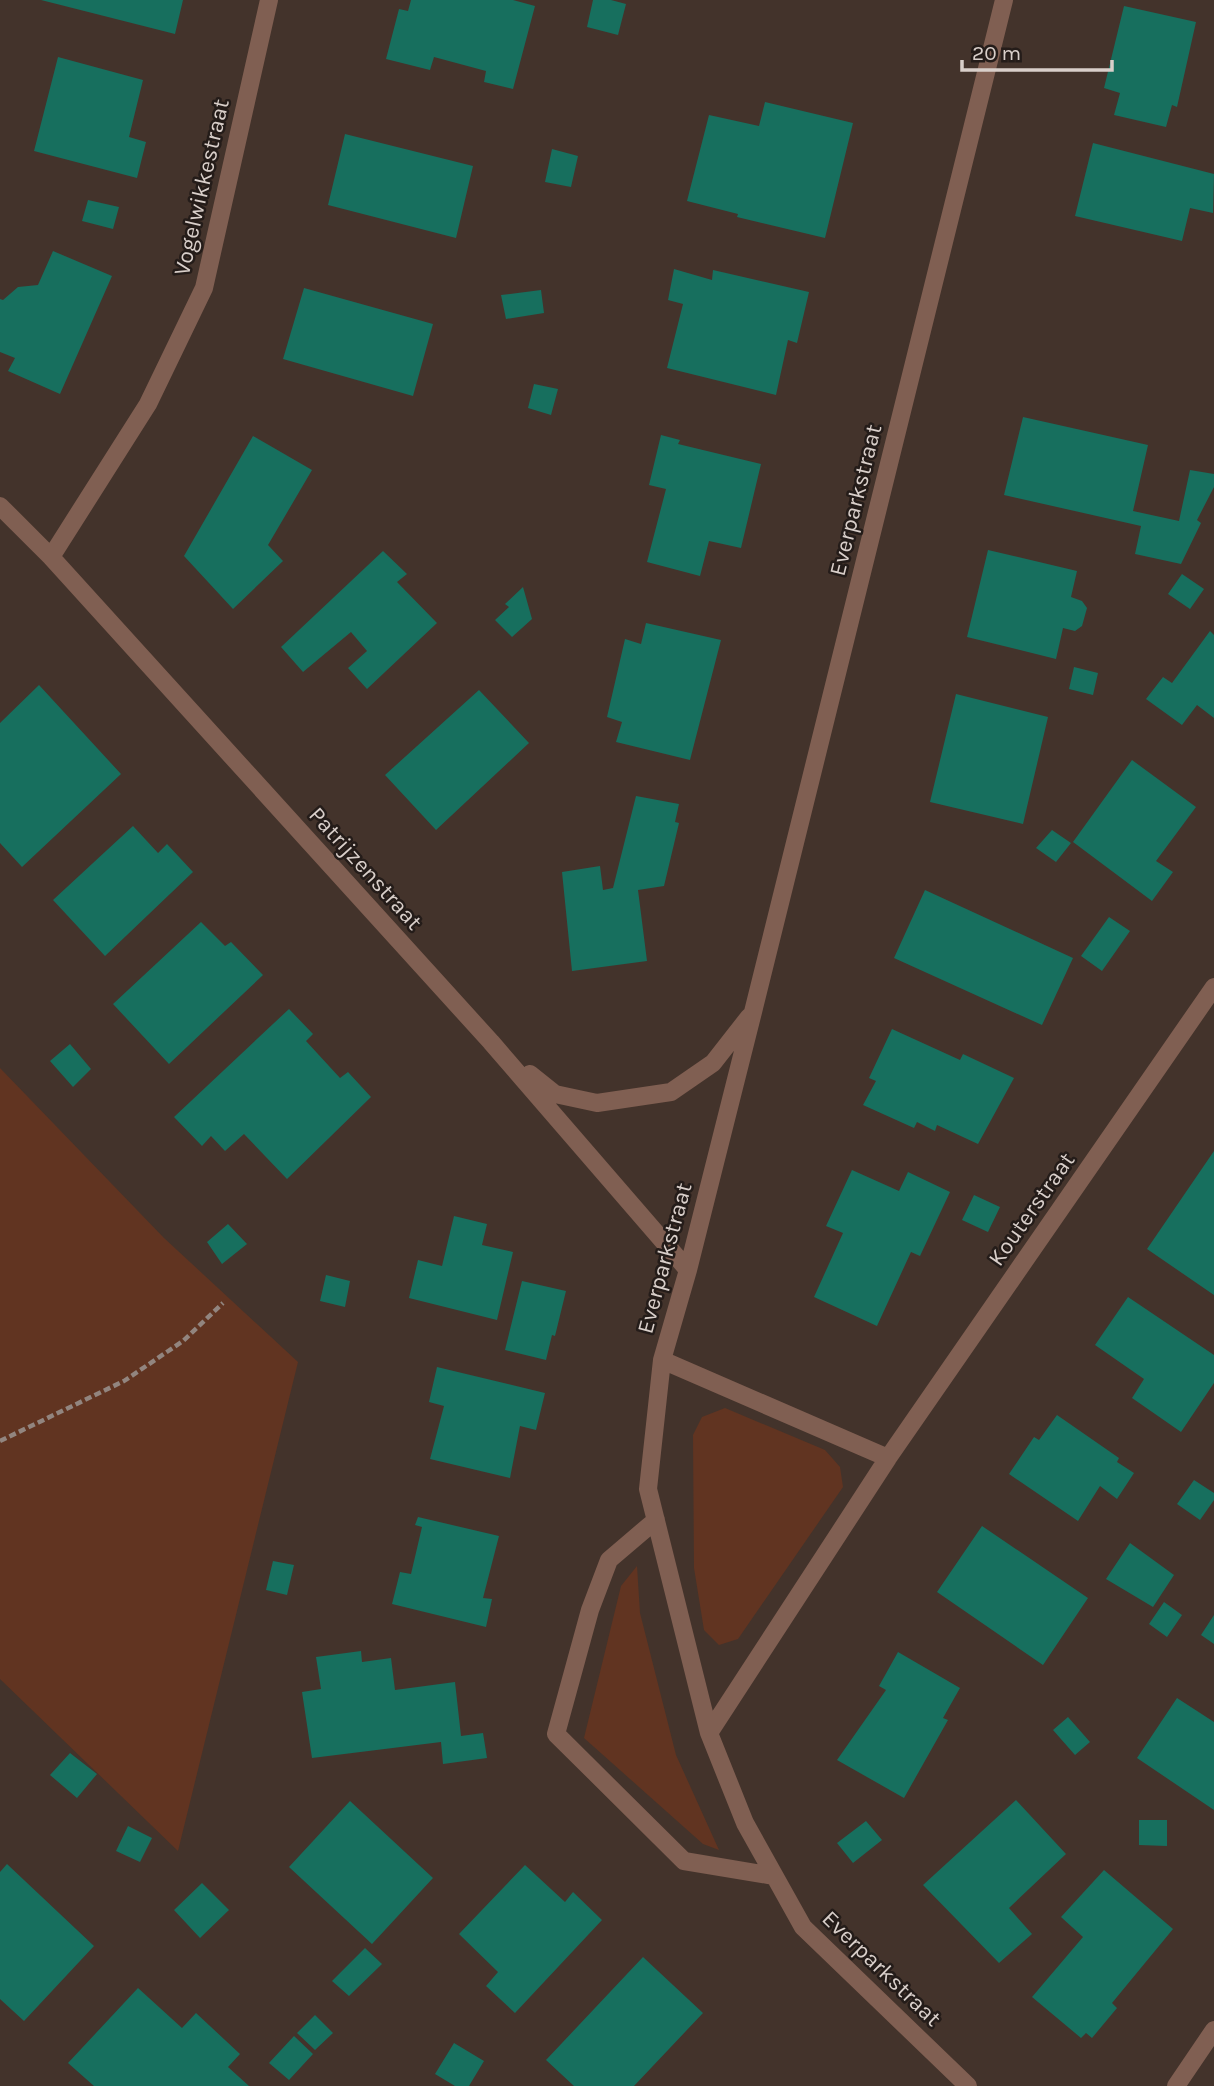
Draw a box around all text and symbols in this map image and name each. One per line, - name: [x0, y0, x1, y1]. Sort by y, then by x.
- scale bar: [962, 28, 1112, 72]
- text: 20 m: [972, 41, 1021, 65]
- street label: Vogelwikkestraat: [168, 96, 235, 278]
- street label: Everparkstraat: [824, 421, 887, 579]
- street label: Patrijzenstraat: [303, 801, 428, 936]
- street label: Kouterstraat: [982, 1147, 1081, 1271]
- street label: Everparkstraat: [631, 1179, 698, 1336]
- street label: Everparkstraat: [817, 1905, 947, 2032]

